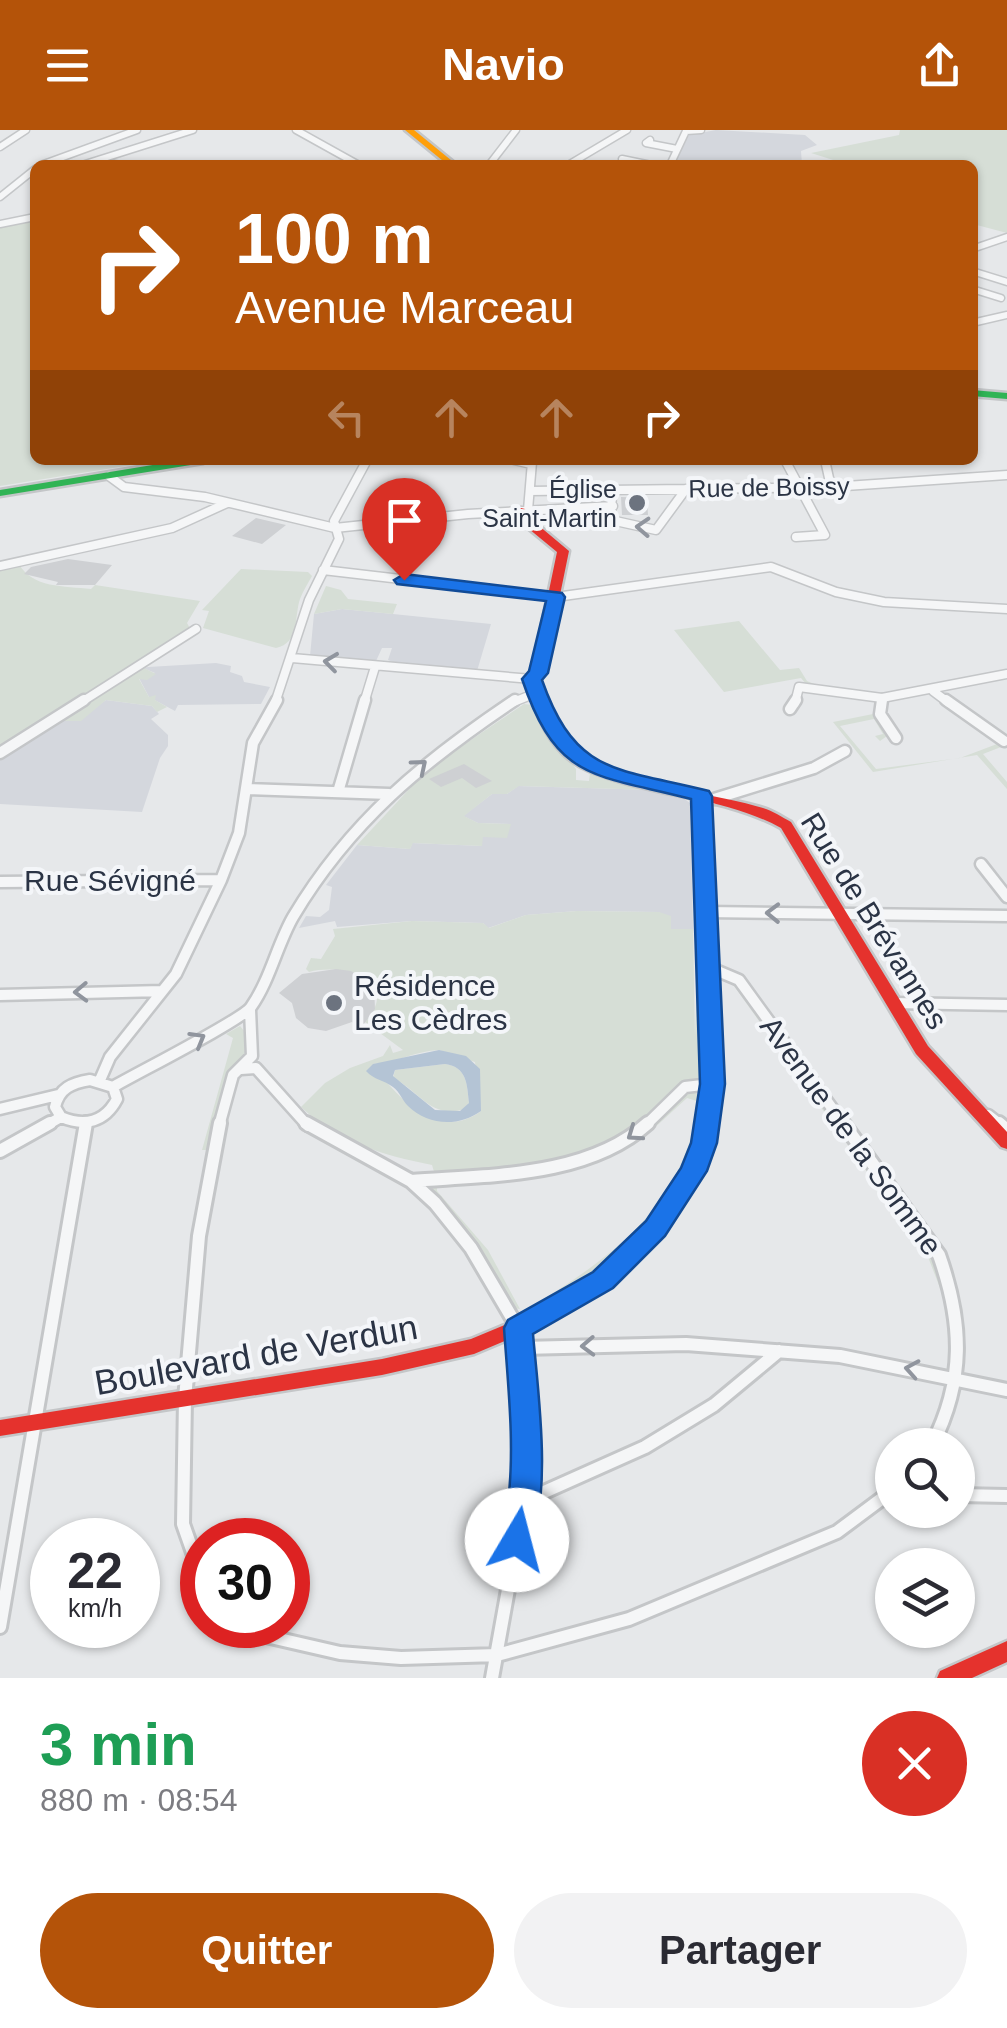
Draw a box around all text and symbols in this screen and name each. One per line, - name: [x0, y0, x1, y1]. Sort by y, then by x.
- icon: menu: [40, 38, 95, 93]
- icon: share: [912, 38, 967, 93]
- text: Navio: [442, 39, 565, 90]
- icon: right: [70, 200, 200, 330]
- text: 100 m: [235, 200, 433, 278]
- text: Avenue Marceau: [235, 282, 574, 333]
- icon: left: [319, 390, 374, 445]
- icon: ahead: [424, 390, 479, 445]
- icon: ahead: [529, 390, 584, 445]
- icon: right: [634, 390, 689, 445]
- street label: Rue de Boissy: [688, 472, 850, 502]
- place label: Église Saint-Martin: [482, 475, 617, 532]
- pin: [362, 478, 447, 581]
- marker: Église Saint-Martin: [626, 492, 648, 514]
- icon: arrive: [377, 493, 432, 548]
- one-way arrow: [635, 517, 651, 538]
- one-way arrow: [322, 652, 338, 673]
- one-way arrow: [409, 760, 427, 778]
- street label: Rue de Brévannes: [795, 807, 954, 1035]
- street label: Rue Sévigné: [24, 864, 196, 897]
- one-way arrow: [764, 902, 780, 923]
- place label: Résidence Les Cèdres: [354, 969, 507, 1036]
- one-way arrow: [72, 981, 88, 1002]
- marker: Résidence Les Cèdres: [323, 992, 345, 1014]
- street label: Avenue de la Somme: [754, 1010, 949, 1261]
- one-way arrow: [187, 1032, 205, 1052]
- one-way arrow: [626, 1121, 644, 1140]
- street label: Boulevard de Verdun: [92, 1307, 420, 1402]
- one-way arrow: [580, 1336, 596, 1357]
- one-way arrow: [904, 1359, 920, 1380]
- map controls: [875, 1428, 975, 1648]
- button: search: [875, 1428, 975, 1528]
- position arrow: [465, 1488, 569, 1592]
- speed limit sign: 30: [180, 1518, 310, 1648]
- text: 22: [67, 1543, 123, 1599]
- button: layers: [875, 1548, 975, 1648]
- text: km/h: [68, 1594, 122, 1622]
- text: 3 min: [40, 1711, 197, 1778]
- button: close: [862, 1711, 967, 1816]
- text: 880 m · 08:54: [40, 1782, 237, 1818]
- button: Quitter: [40, 1893, 494, 2008]
- button: Partager: [514, 1893, 967, 2008]

